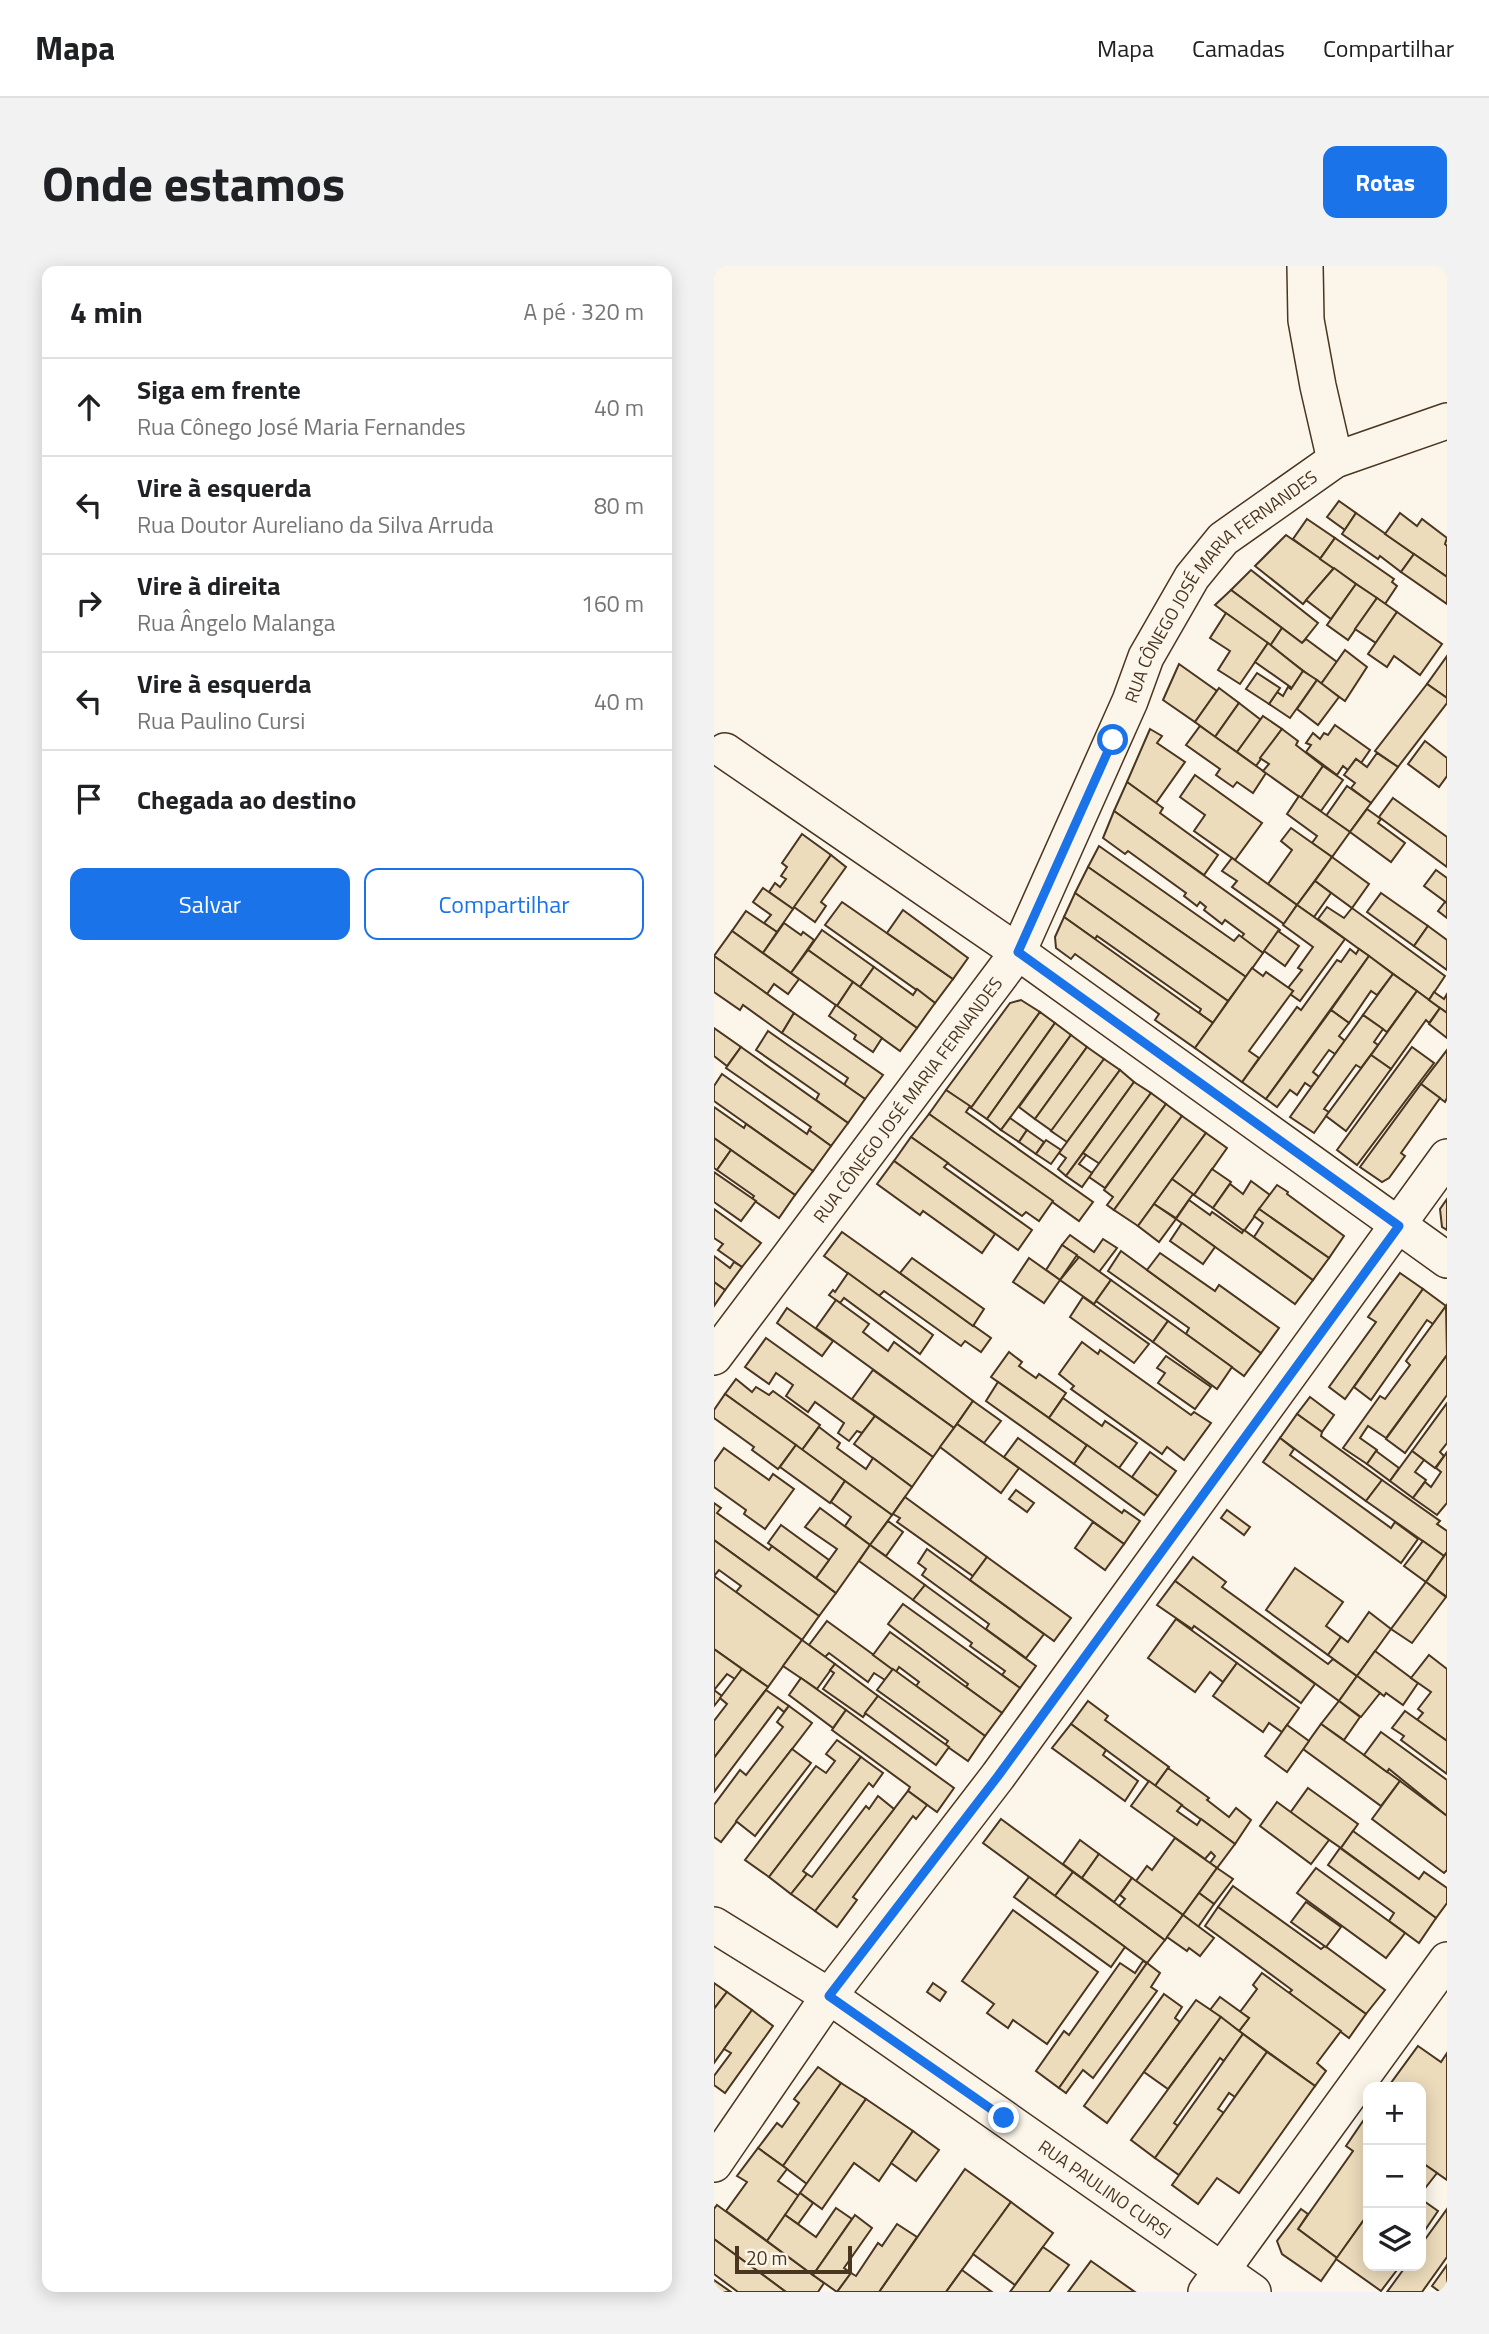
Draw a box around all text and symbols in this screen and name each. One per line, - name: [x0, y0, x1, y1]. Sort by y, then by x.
- text: Mapa: [35, 23, 115, 73]
- text: Mapa: [1097, 30, 1154, 66]
- text: Camadas: [1192, 30, 1285, 66]
- text: Compartilhar: [1323, 30, 1454, 66]
- text: Onde estamos: [42, 145, 345, 220]
- button: Rotas: [1323, 146, 1447, 218]
- text: 4 min: [70, 289, 143, 335]
- text: A pé · 320 m: [523, 294, 644, 329]
- text: Siga em frente: [137, 370, 301, 409]
- icon: ahead: [70, 388, 108, 426]
- text: 40 m: [594, 390, 644, 425]
- text: Rua Cônego José Maria Fernandes: [137, 409, 466, 444]
- street label: RUA CÔNEGO JOSÉ MARIA FERNANDES: [1117, 463, 1323, 707]
- text: Vire à esquerda: [137, 468, 312, 507]
- icon: left: [70, 486, 108, 524]
- text: 80 m: [594, 488, 644, 523]
- text: Rua Doutor Aureliano da Silva Arruda: [137, 507, 494, 542]
- text: Vire à direita: [137, 566, 280, 605]
- icon: right: [70, 584, 108, 622]
- text: 160 m: [581, 586, 644, 621]
- text: Rua Ângelo Malanga: [137, 605, 335, 640]
- text: Vire à esquerda: [137, 664, 312, 703]
- icon: left: [70, 682, 108, 720]
- text: 40 m: [594, 684, 644, 719]
- text: Rua Paulino Cursi: [137, 703, 305, 738]
- route start: [1097, 724, 1128, 755]
- icon: arrive: [70, 780, 108, 818]
- text: Chegada ao destino: [137, 780, 356, 819]
- button: Salvar: [70, 868, 350, 940]
- button: Compartilhar: [364, 868, 644, 940]
- street label: RUA CÔNEGO JOSÉ MARIA FERNANDES: [806, 971, 1009, 1228]
- map controls: [1363, 2082, 1426, 2271]
- button: +: [1363, 2082, 1426, 2145]
- route end: [988, 2102, 1019, 2133]
- street label: RUA PAULINO CURSI: [1033, 2133, 1177, 2245]
- button: −: [1363, 2145, 1426, 2208]
- button: layers: [1363, 2208, 1426, 2271]
- scale bar: [735, 2243, 852, 2275]
- text: 20 m: [746, 2243, 787, 2272]

